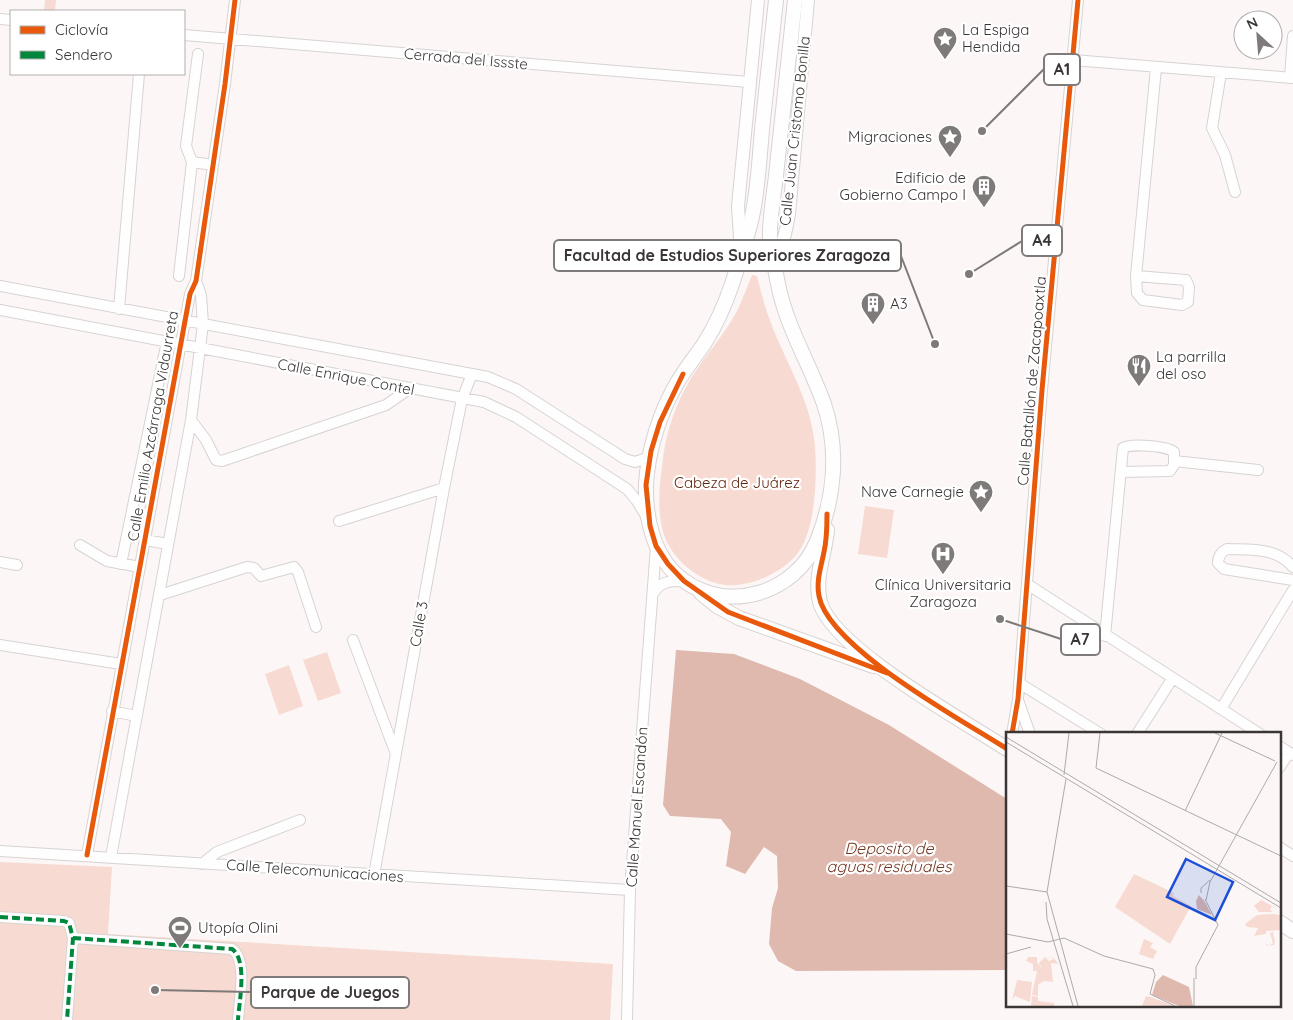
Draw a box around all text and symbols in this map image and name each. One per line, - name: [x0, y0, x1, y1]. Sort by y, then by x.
- legend: [10, 10, 185, 75]
- north arrow: [1233, 10, 1283, 60]
- text: N: [1244, 13, 1261, 34]
- text: Ciclovía: [55, 20, 108, 39]
- place label: La Espiga Hendida: [962, 20, 1029, 56]
- place icon: La Espiga Hendida: [932, 26, 958, 60]
- street label: Calle Juan Cristomo Bonilla: [775, 35, 814, 227]
- street label: Cerrada del Issste: [403, 44, 529, 73]
- text: Sendero: [55, 45, 113, 64]
- callout: A1: [1044, 54, 1080, 85]
- text: A1: [1054, 59, 1070, 79]
- place icon: Migraciones: [937, 124, 963, 158]
- place label: Migraciones: [848, 127, 932, 146]
- place label: Edificio de Gobierno Campo I: [840, 168, 966, 204]
- building icon: Edificio de Gobierno Campo I: [971, 174, 997, 208]
- callout: A4: [1022, 225, 1062, 256]
- text: A4: [1032, 230, 1052, 250]
- callout: Facultad de Estudios Superiores Zaragoza: [554, 240, 901, 271]
- text: Facultad de Estudios Superiores Zaragoza: [564, 245, 890, 265]
- street label: Calle Batallón de Zacapoaxtla: [1013, 275, 1050, 486]
- building icon: A3: [860, 291, 886, 325]
- place label: A3: [890, 294, 908, 313]
- street label: Calle Emilio Azcárraga Vidaurreta: [123, 309, 182, 543]
- place label: La parrilla del oso: [1156, 347, 1226, 383]
- restaurant icon: La parrilla del oso: [1126, 353, 1152, 387]
- street label: Calle Enrique Contel: [276, 354, 416, 399]
- park label: Cabeza de Juárez: [674, 473, 800, 492]
- place icon: Nave Carnegie: [968, 479, 994, 513]
- place label: Nave Carnegie: [861, 482, 964, 501]
- hospital icon: Clínica Universitaria Zaragoza: [930, 541, 956, 575]
- place label: Clínica Universitaria Zaragoza: [875, 575, 1011, 611]
- street label: Calle 3: [405, 599, 432, 648]
- callout: A7: [1061, 624, 1100, 655]
- text: A7: [1070, 629, 1090, 649]
- street label: Calle Manuel Escandón: [621, 726, 652, 888]
- inset map: [1006, 732, 1280, 1008]
- water label: Deposito de aguas residuales: [827, 838, 953, 876]
- street label: Calle Telecomunicaciones: [226, 855, 404, 886]
- sports icon: Utopía Olini: [167, 915, 193, 949]
- place label: Utopía Olini: [198, 918, 278, 937]
- callout: Parque de Juegos: [251, 977, 409, 1008]
- text: Parque de Juegos: [261, 982, 400, 1002]

